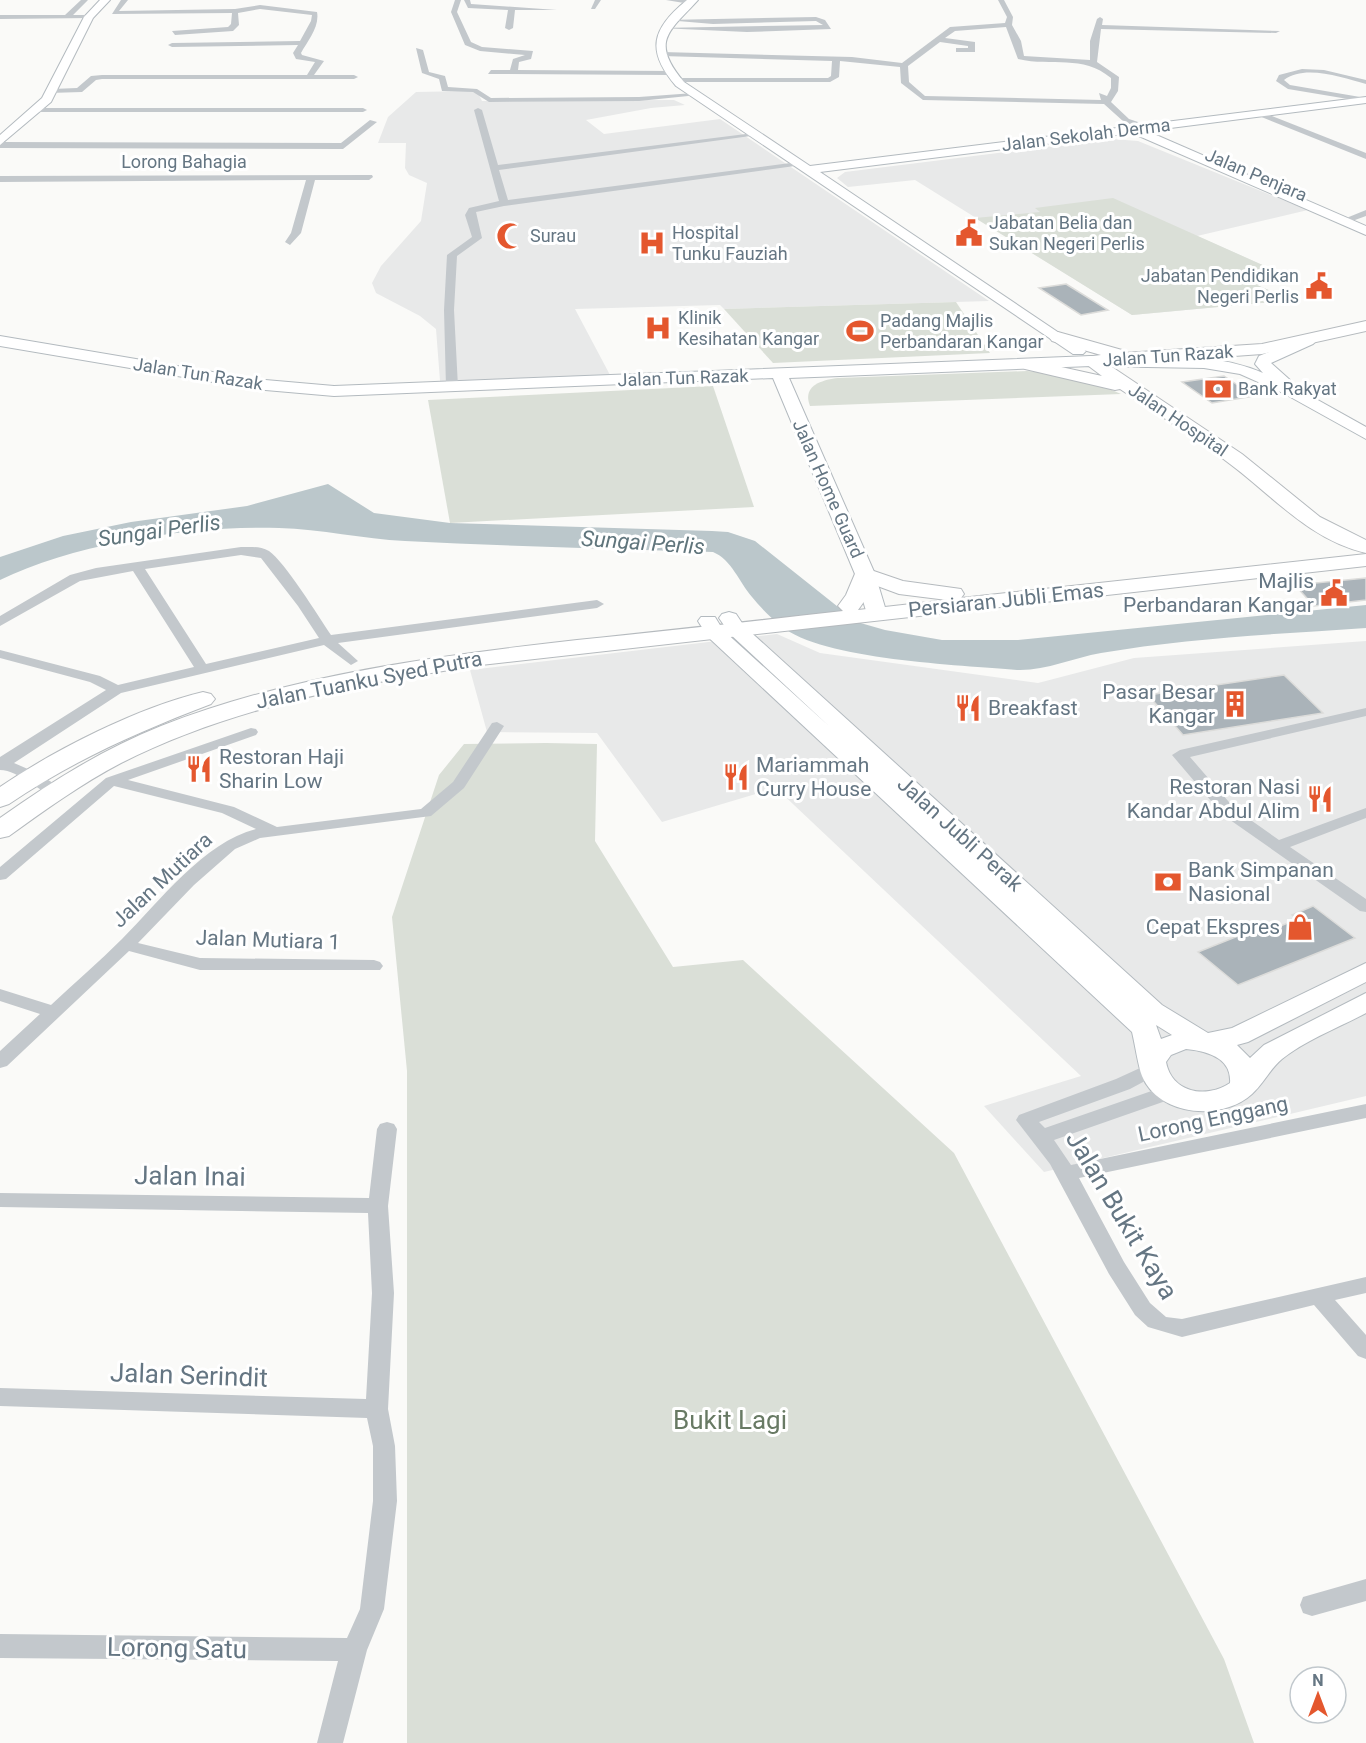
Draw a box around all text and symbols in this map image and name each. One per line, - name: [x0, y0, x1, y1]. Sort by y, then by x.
- street label: Jalan Sekolah Derma: [1001, 114, 1171, 155]
- street label: Jalan Penjara: [1202, 144, 1310, 205]
- street label: Lorong Bahagia: [121, 151, 247, 172]
- place label: Jabatan Belia dan Sukan Negeri Perlis: [989, 212, 1145, 254]
- public building icon: Jabatan Belia dan Sukan Negeri Perlis: [954, 218, 984, 248]
- mosque icon: Surau: [495, 221, 525, 251]
- place label: Hospital Tunku Fauziah: [672, 222, 788, 264]
- place label: Surau: [530, 225, 576, 246]
- hospital icon: Hospital Tunku Fauziah: [637, 228, 667, 258]
- place label: Jabatan Pendidikan Negeri Perlis: [1141, 265, 1299, 307]
- public building icon: Jabatan Pendidikan Negeri Perlis: [1304, 271, 1334, 301]
- place label: Klinik Kesihatan Kangar: [678, 307, 819, 349]
- place label: Padang Majlis Perbandaran Kangar: [880, 310, 1044, 352]
- hospital icon: Klinik Kesihatan Kangar: [643, 313, 673, 343]
- sports icon: Padang Majlis Perbandaran Kangar: [845, 316, 875, 346]
- street label: Jalan Tun Razak: [1102, 340, 1235, 371]
- street label: Jalan Tun Razak: [132, 353, 265, 394]
- street label: Jalan Tun Razak: [617, 365, 750, 390]
- bank icon: Bank Rakyat: [1203, 374, 1233, 404]
- place label: Bank Rakyat: [1238, 378, 1337, 399]
- street label: Jalan Hospital: [1125, 379, 1232, 461]
- street label: Jalan Home Guard: [789, 416, 868, 561]
- water label: Sungai Perlis: [96, 510, 222, 551]
- water label: Sungai Perlis: [580, 526, 706, 559]
- place label: Majlis Perbandaran Kangar: [1123, 569, 1314, 617]
- street label: Persiaran Jubli Emas: [907, 578, 1105, 622]
- public building icon: Majlis Perbandaran Kangar: [1319, 578, 1349, 608]
- street label: Jalan Tuanku Syed Putra: [254, 646, 484, 714]
- place label: Pasar Besar Kangar: [1102, 680, 1215, 728]
- building icon: Pasar Besar Kangar: [1220, 689, 1250, 719]
- restaurant icon: Breakfast: [953, 693, 983, 723]
- place label: Breakfast: [988, 696, 1078, 720]
- place label: Restoran Haji Sharin Low: [219, 745, 344, 793]
- place label: Mariammah Curry House: [756, 753, 871, 801]
- restaurant icon: Restoran Haji Sharin Low: [184, 754, 214, 784]
- restaurant icon: Mariammah Curry House: [721, 762, 751, 792]
- street label: Jalan Jubli Perak: [893, 772, 1028, 897]
- place label: Restoran Nasi Kandar Abdul Alim: [1127, 775, 1300, 823]
- restaurant icon: Restoran Nasi Kandar Abdul Alim: [1305, 784, 1335, 814]
- street label: Jalan Mutiara: [107, 828, 217, 932]
- place label: Bank Simpanan Nasional: [1188, 858, 1334, 906]
- bank icon: Bank Simpanan Nasional: [1153, 867, 1183, 897]
- shop icon: Cepat Ekspres: [1285, 912, 1315, 942]
- place label: Cepat Ekspres: [1146, 915, 1280, 939]
- street label: Jalan Mutiara 1: [195, 925, 341, 955]
- street label: Lorong Enggang: [1136, 1091, 1290, 1147]
- street label: Jalan Bukit Kaya: [1060, 1125, 1184, 1305]
- street label: Jalan Inai: [134, 1160, 246, 1192]
- street label: Jalan Serindit: [110, 1357, 268, 1393]
- park label: Bukit Lagi: [673, 1405, 787, 1435]
- street label: Lorong Satu: [107, 1632, 247, 1664]
- north arrow: [1288, 1665, 1348, 1725]
- text: N: [1312, 1671, 1324, 1690]

